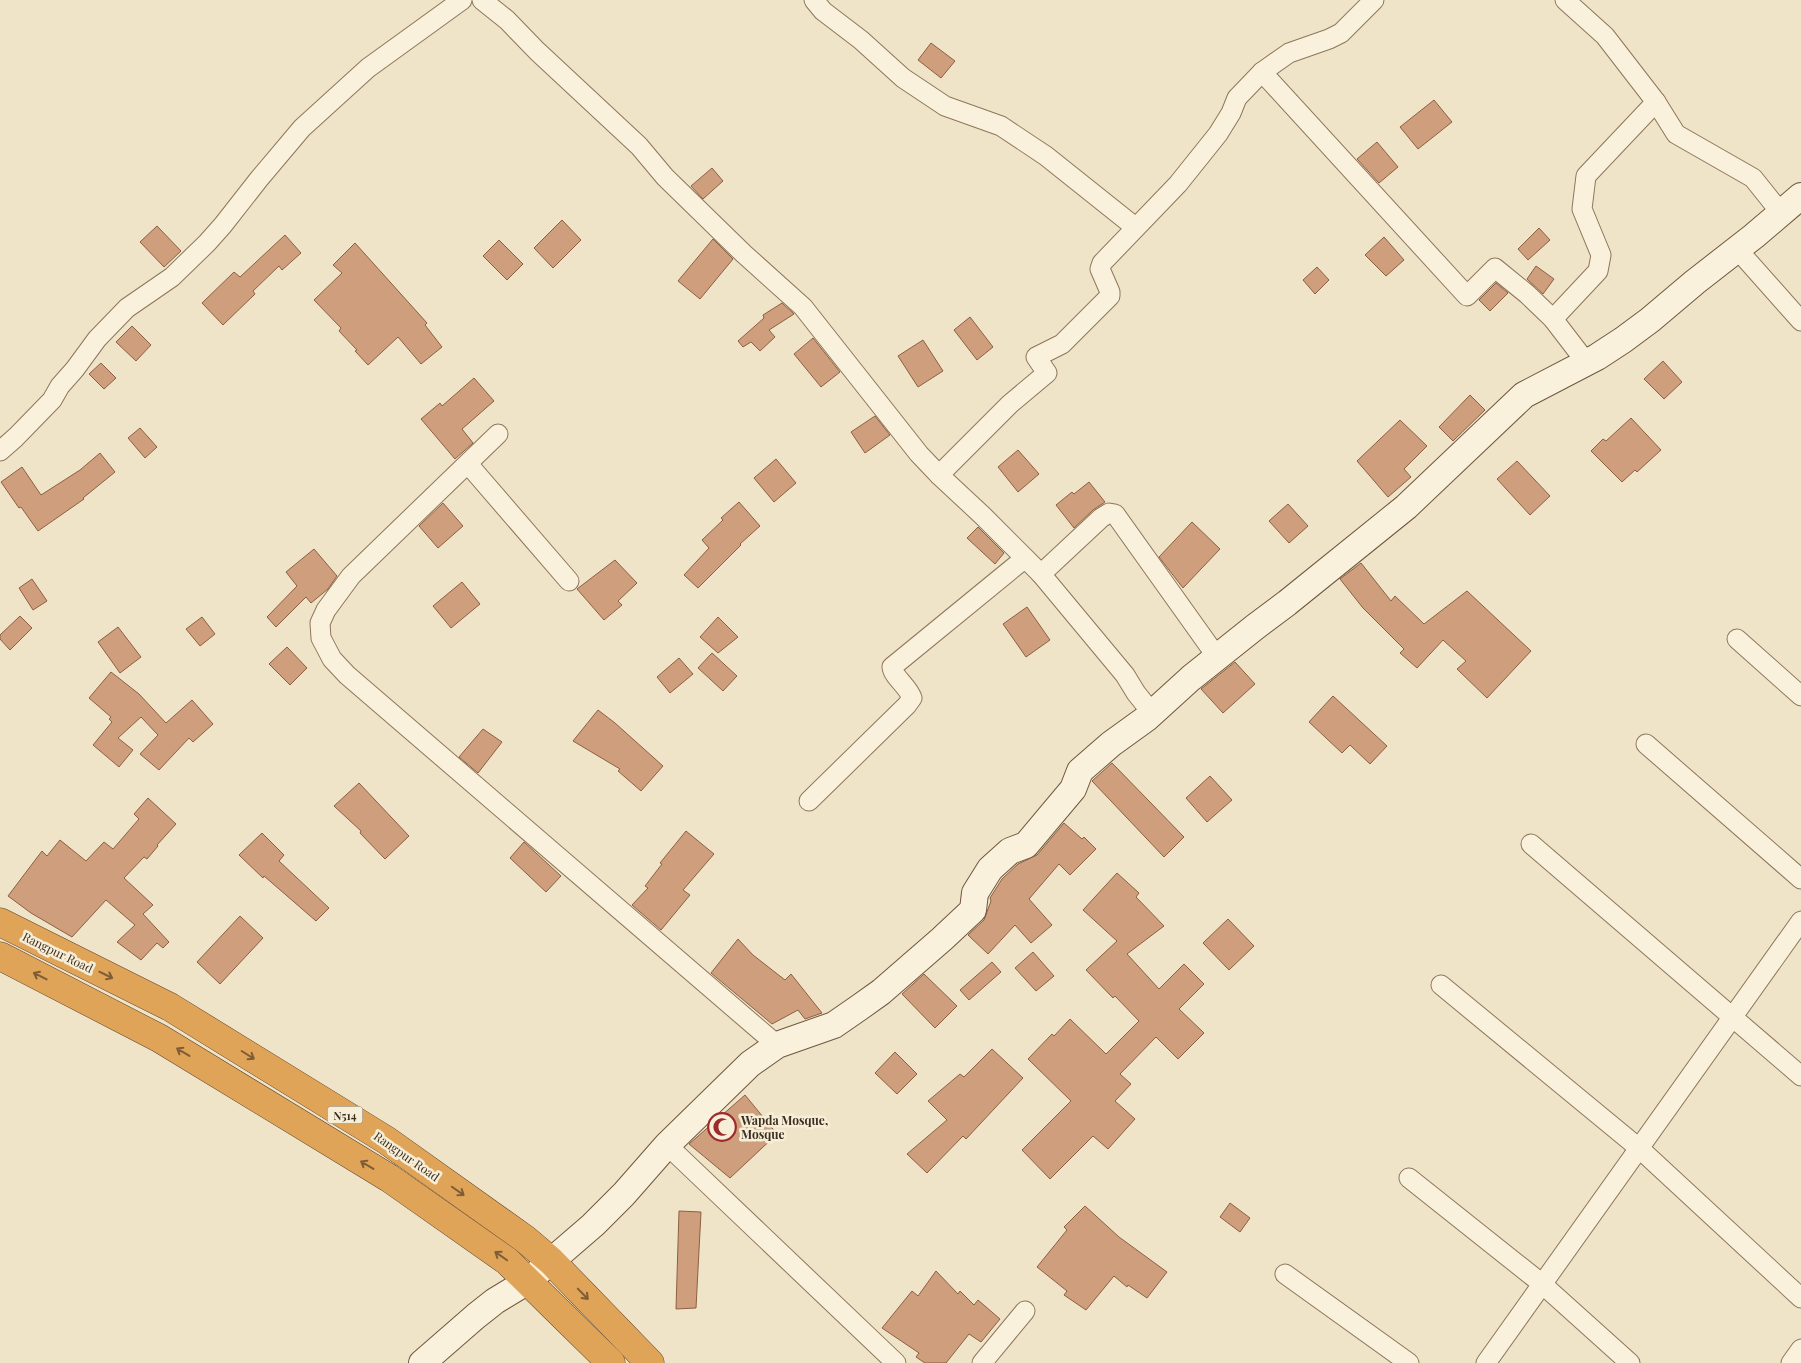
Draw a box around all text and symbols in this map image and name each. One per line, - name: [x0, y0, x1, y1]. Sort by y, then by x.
- street label: Rangpur Road: [20, 928, 96, 976]
- one-way arrow: [33, 971, 48, 980]
- one-way arrow: [98, 971, 113, 981]
- one-way arrow: [177, 1047, 191, 1057]
- one-way arrow: [240, 1050, 254, 1060]
- road number: N514: [328, 1106, 362, 1124]
- mosque icon: Wapda Mosque, Mosque: [707, 1112, 737, 1142]
- place label: Wapda Mosque, Mosque: [740, 1112, 828, 1142]
- street label: Rangpur Road: [371, 1128, 443, 1184]
- one-way arrow: [360, 1159, 374, 1169]
- one-way arrow: [450, 1186, 464, 1196]
- one-way arrow: [494, 1251, 508, 1261]
- one-way arrow: [577, 1288, 589, 1300]

